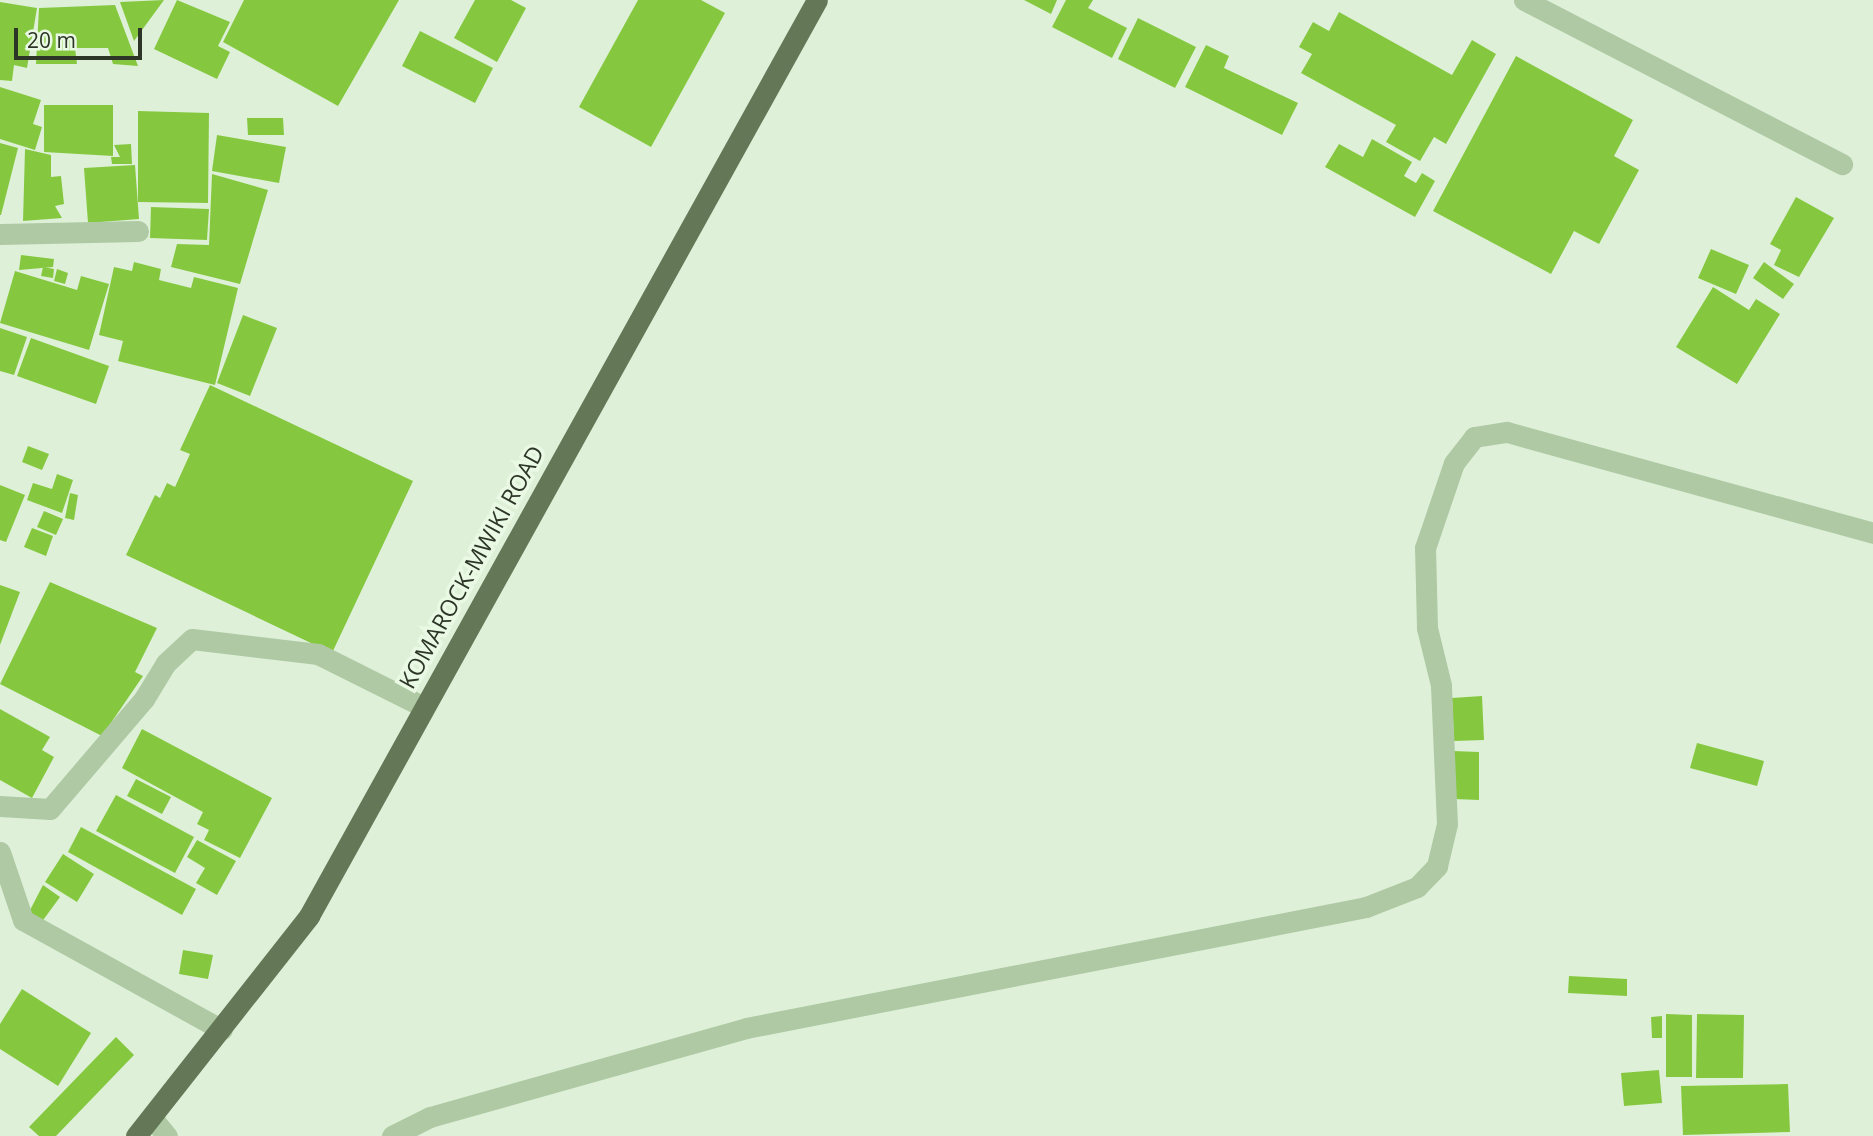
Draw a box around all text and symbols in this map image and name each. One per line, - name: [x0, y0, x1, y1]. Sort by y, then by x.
- scale bar: [18, 14, 145, 58]
- text: 20 m: [27, 26, 76, 54]
- street label: KOMAROCK-MWIKI ROAD: [393, 441, 549, 693]

